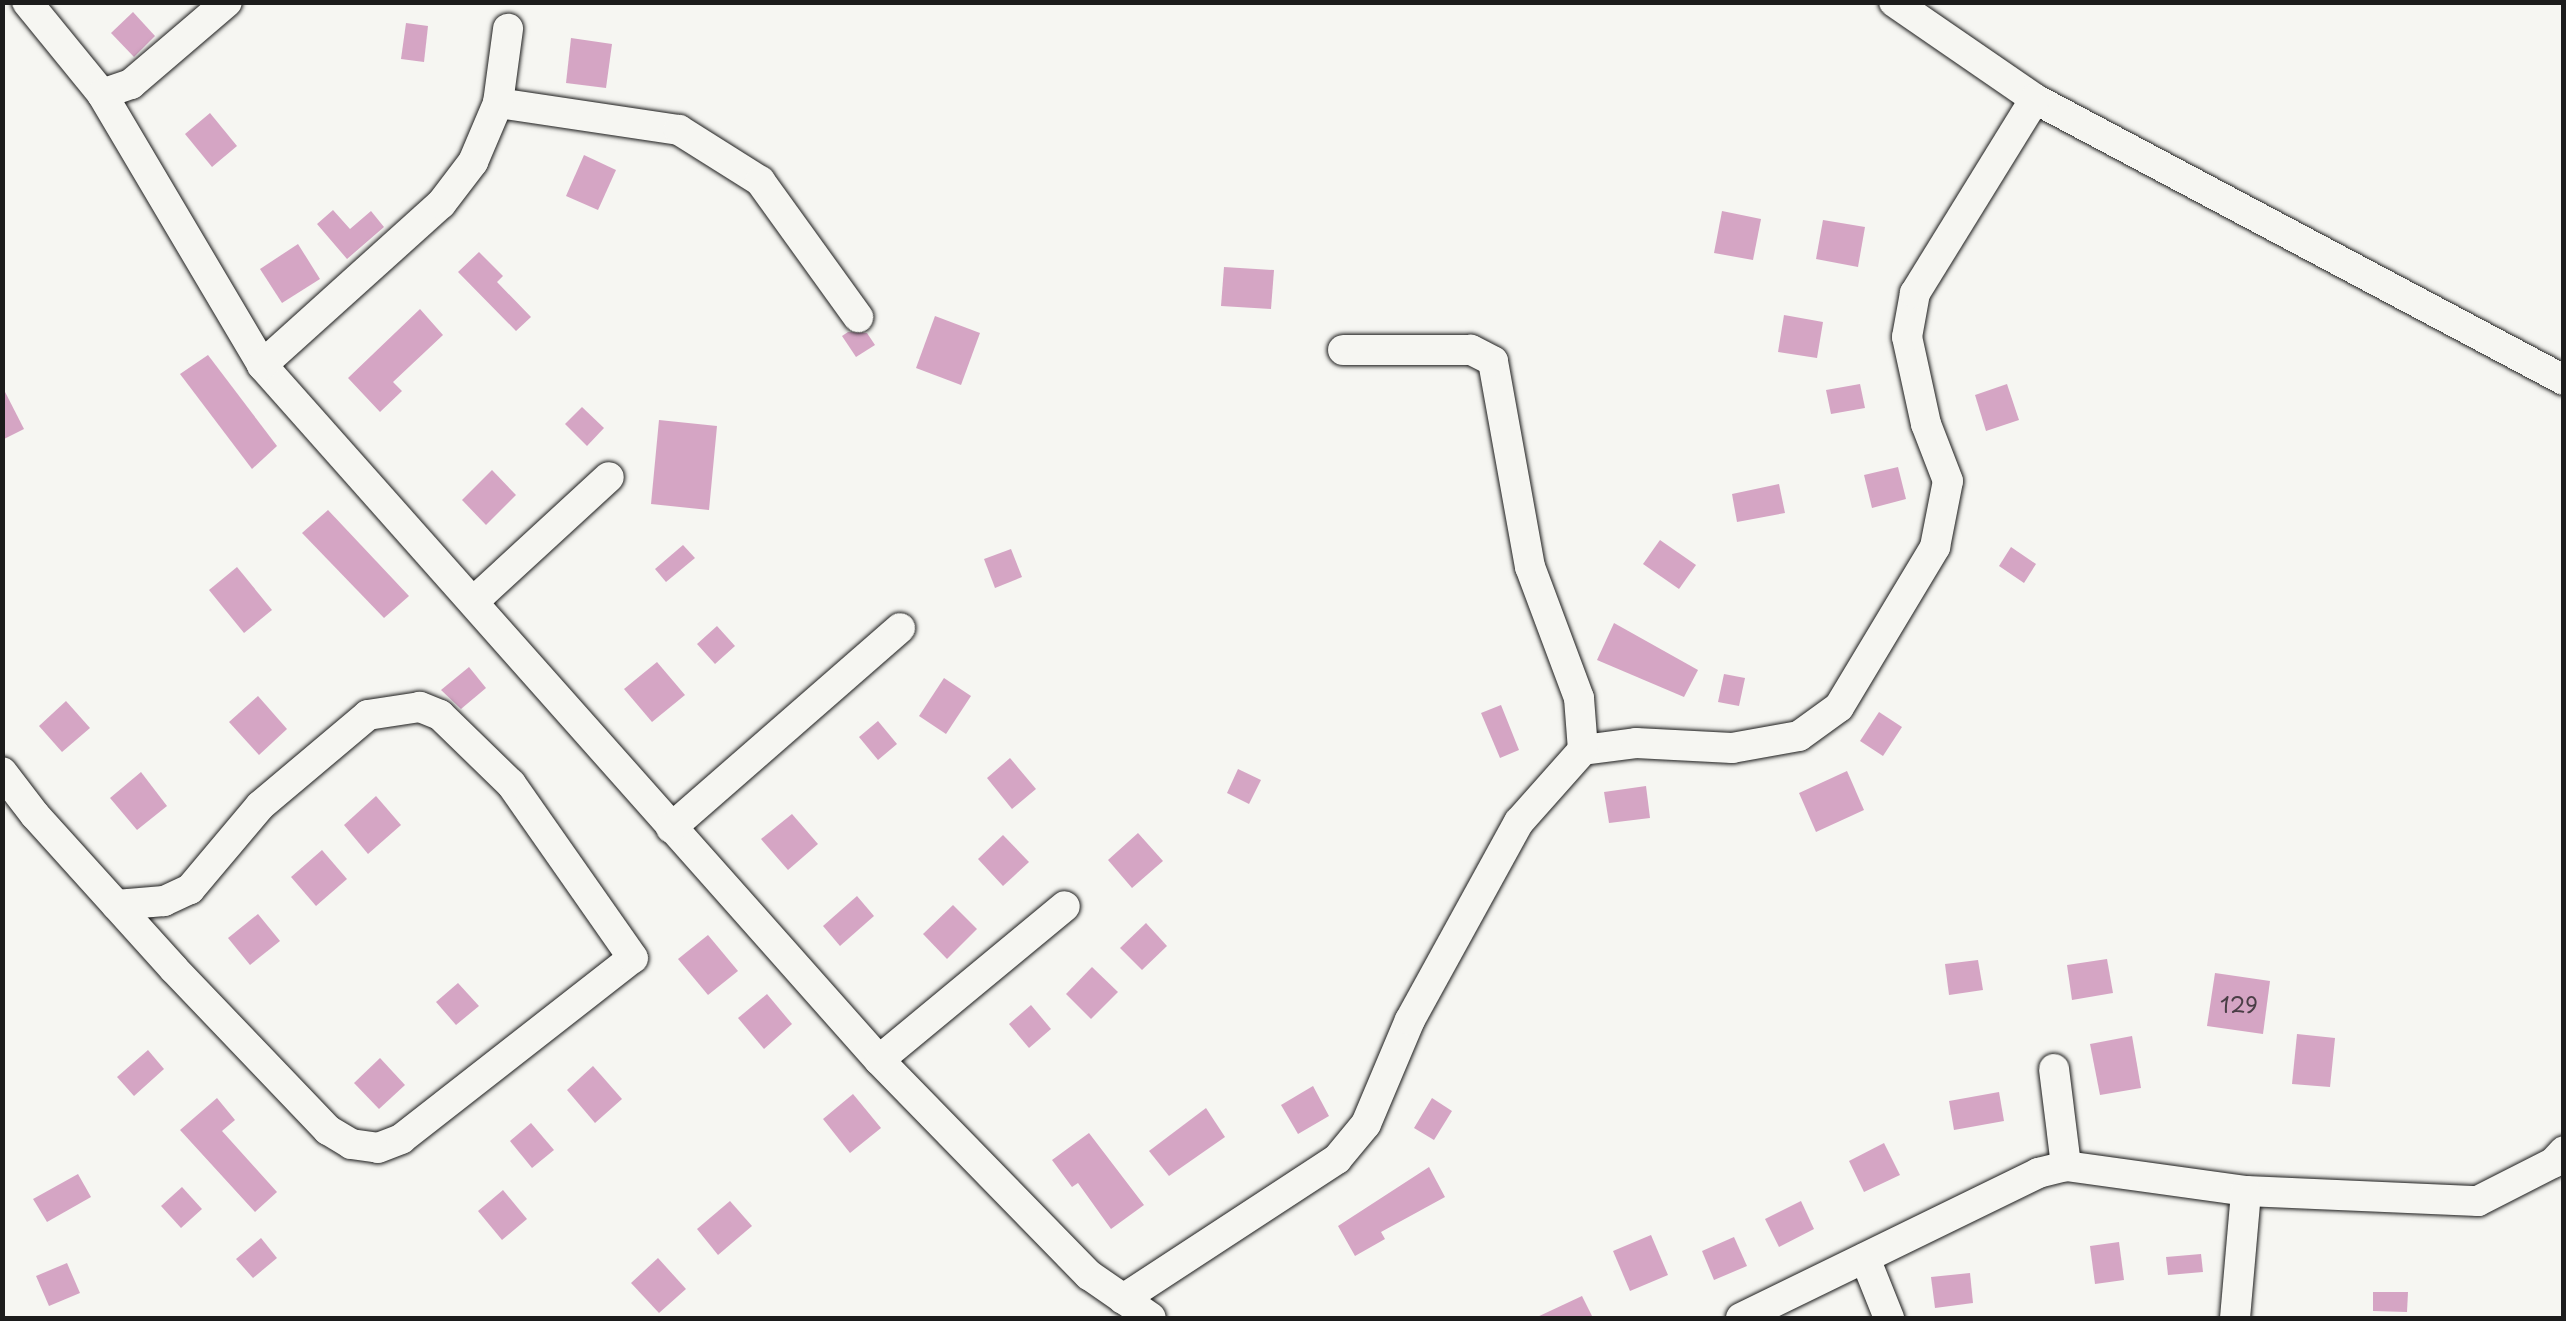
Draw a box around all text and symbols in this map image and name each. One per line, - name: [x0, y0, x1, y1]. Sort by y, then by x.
- house number: 129: [2220, 991, 2258, 1017]

